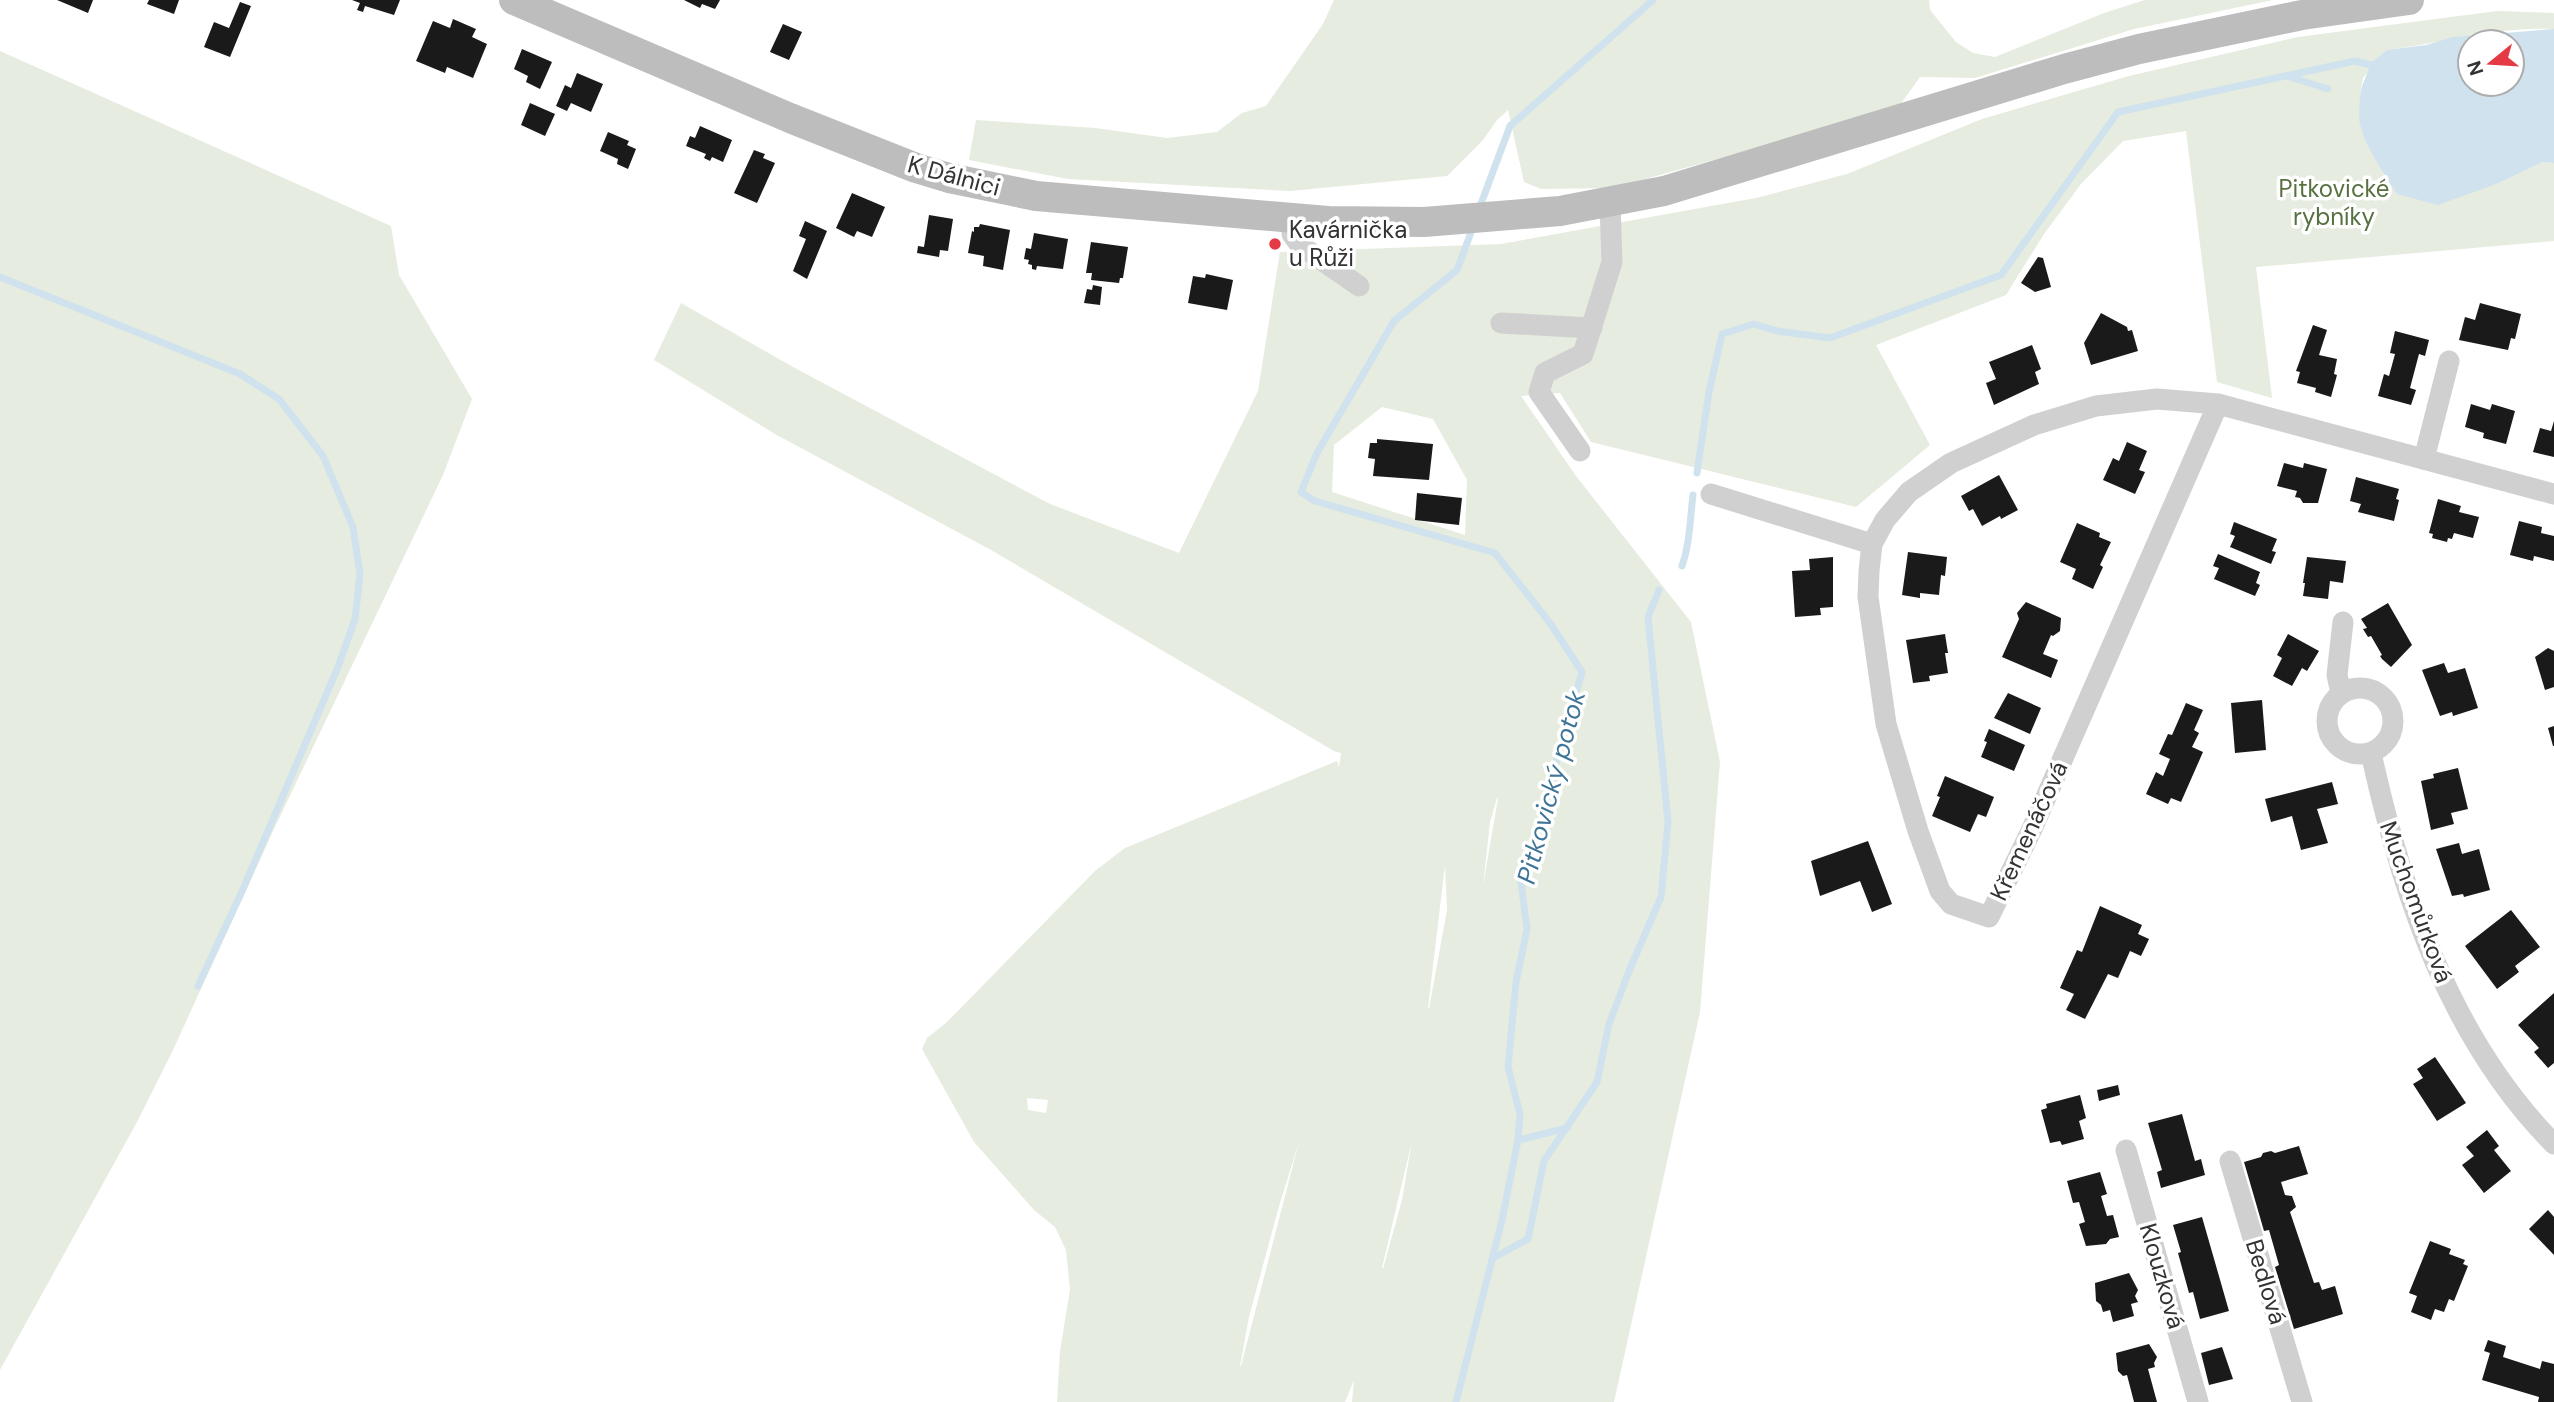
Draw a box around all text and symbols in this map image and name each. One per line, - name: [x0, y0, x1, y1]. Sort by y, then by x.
- north arrow: [2456, 28, 2526, 98]
- text: N: [2461, 58, 2489, 79]
- street label: K Dálnici: [905, 148, 1004, 203]
- park label: Pitkovické rybníky: [2279, 173, 2389, 232]
- place label: Kavárnička u Růži: [1289, 214, 1407, 273]
- marker: Kavárnička u Růži: [1267, 236, 1283, 252]
- water label: Pitkovický potok: [1509, 686, 1593, 888]
- street label: Křemenáčová: [1983, 756, 2074, 905]
- street label: Muchomůrková: [2373, 817, 2460, 987]
- street label: Klouzková: [2133, 1220, 2192, 1332]
- street label: Bedlová: [2239, 1236, 2294, 1328]

